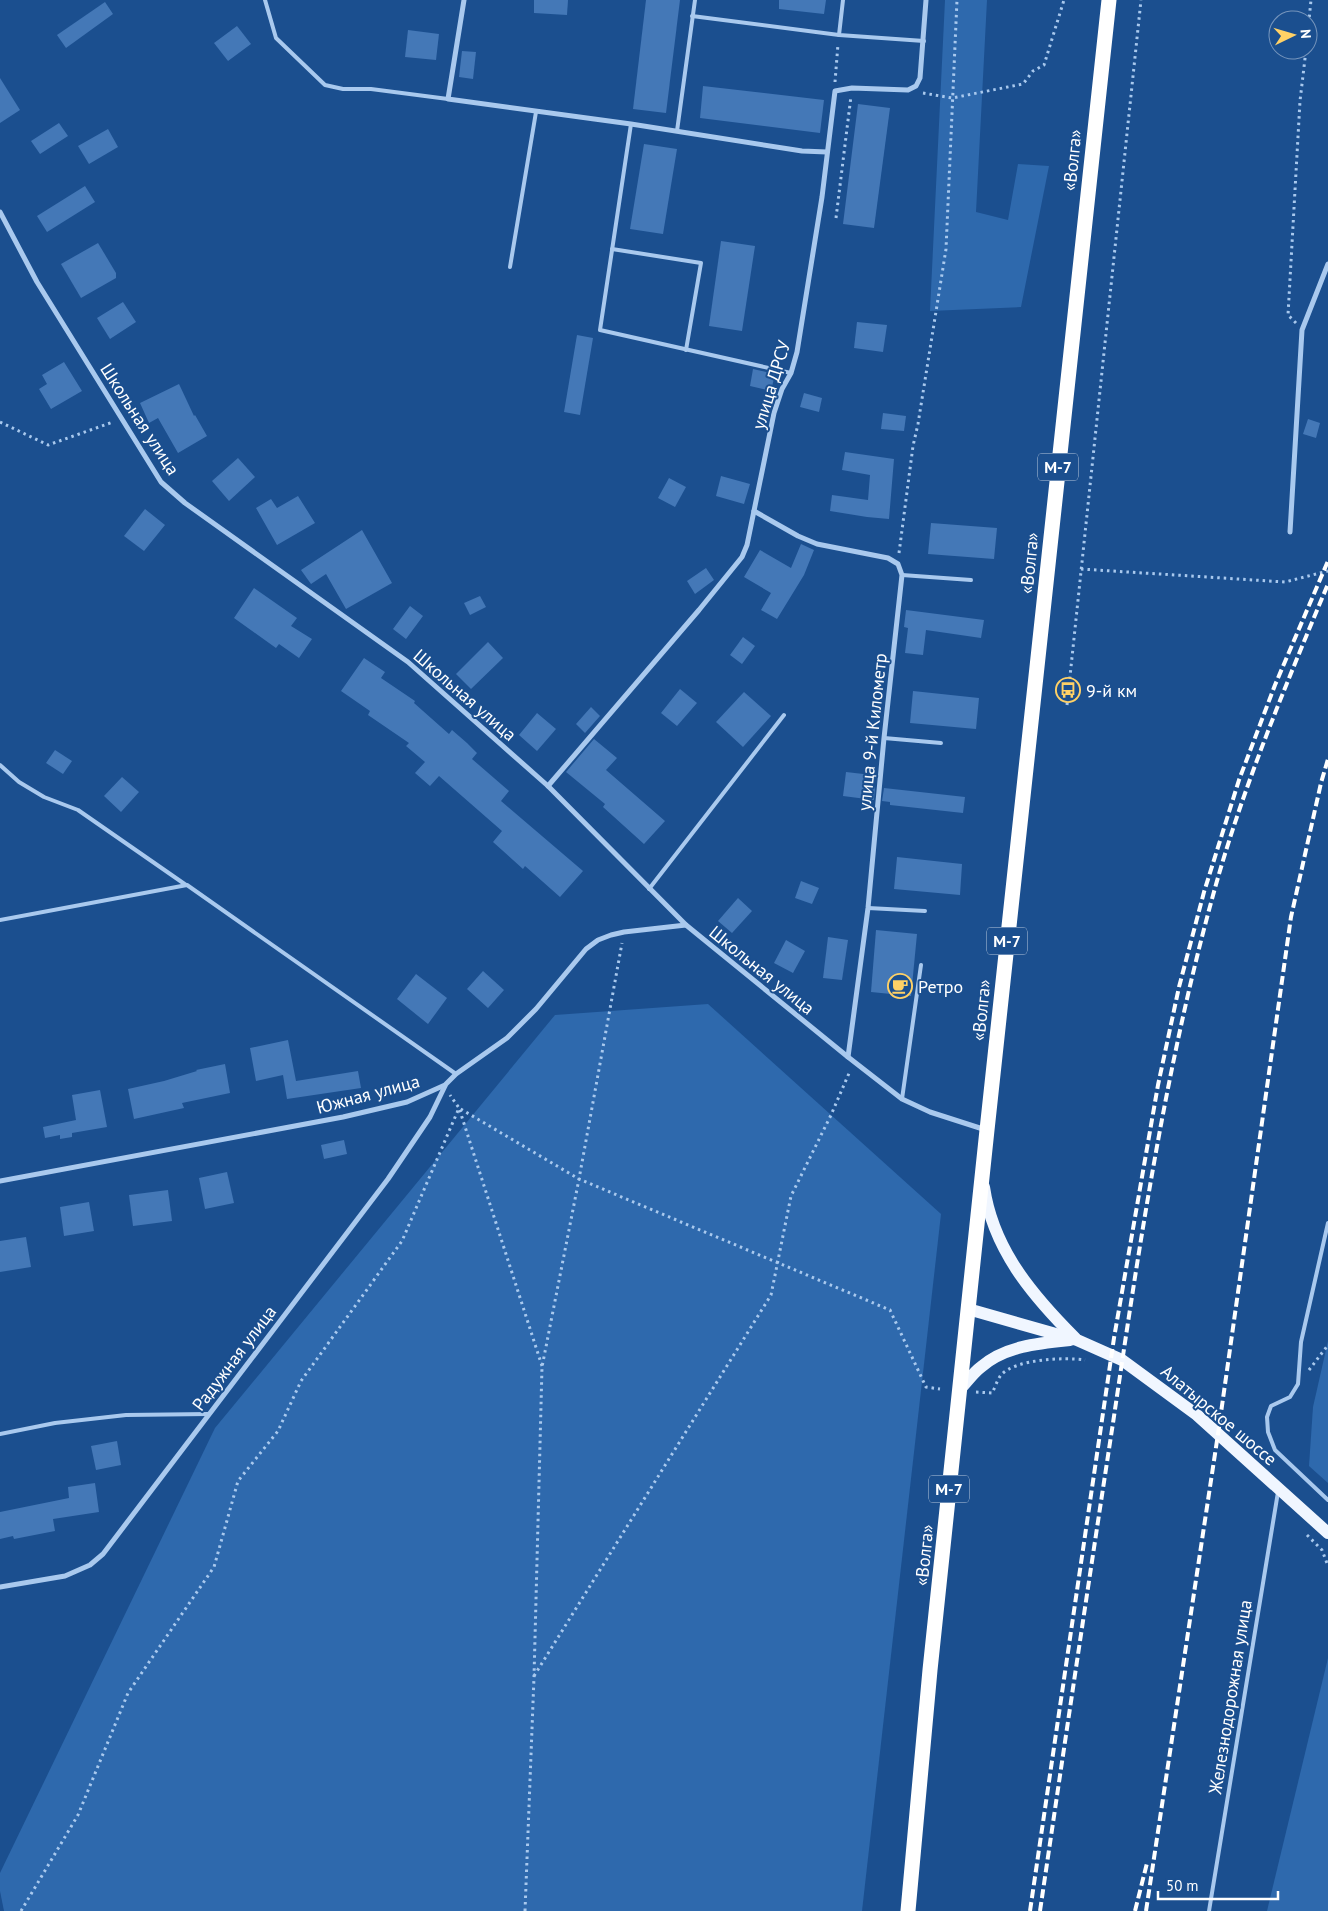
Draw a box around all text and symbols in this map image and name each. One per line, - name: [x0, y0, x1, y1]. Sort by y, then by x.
- north arrow: [1268, 10, 1318, 60]
- text: N: [1297, 28, 1315, 39]
- street label: «Волга»: [1057, 128, 1087, 192]
- street label: улица ДРСУ: [747, 338, 795, 432]
- street label: Школьная улица: [95, 359, 185, 479]
- road number: М-7: [1038, 454, 1078, 481]
- street label: «Волга»: [1014, 531, 1044, 595]
- street label: Школьная улица: [409, 644, 521, 746]
- street label: улица 9-й Километр: [852, 652, 892, 812]
- bus stop icon: 9-й км: [1055, 677, 1081, 703]
- place label: 9-й км: [1086, 679, 1137, 702]
- street label: Школьная улица: [705, 920, 819, 1020]
- road number: М-7: [987, 928, 1027, 954]
- cafe icon: Ретро: [887, 973, 913, 999]
- place label: Ретро: [918, 975, 963, 998]
- street label: «Волга»: [966, 978, 996, 1042]
- street label: Южная улица: [314, 1069, 422, 1119]
- street label: Радужная улица: [187, 1301, 281, 1415]
- street label: Алатырское шоссе: [1156, 1360, 1282, 1470]
- road number: М-7: [929, 1476, 969, 1502]
- street label: «Волга»: [909, 1523, 939, 1587]
- street label: Железнодорожная улица: [1203, 1598, 1257, 1797]
- scale bar: [1158, 1868, 1278, 1900]
- text: 50 m: [1166, 1876, 1199, 1895]

